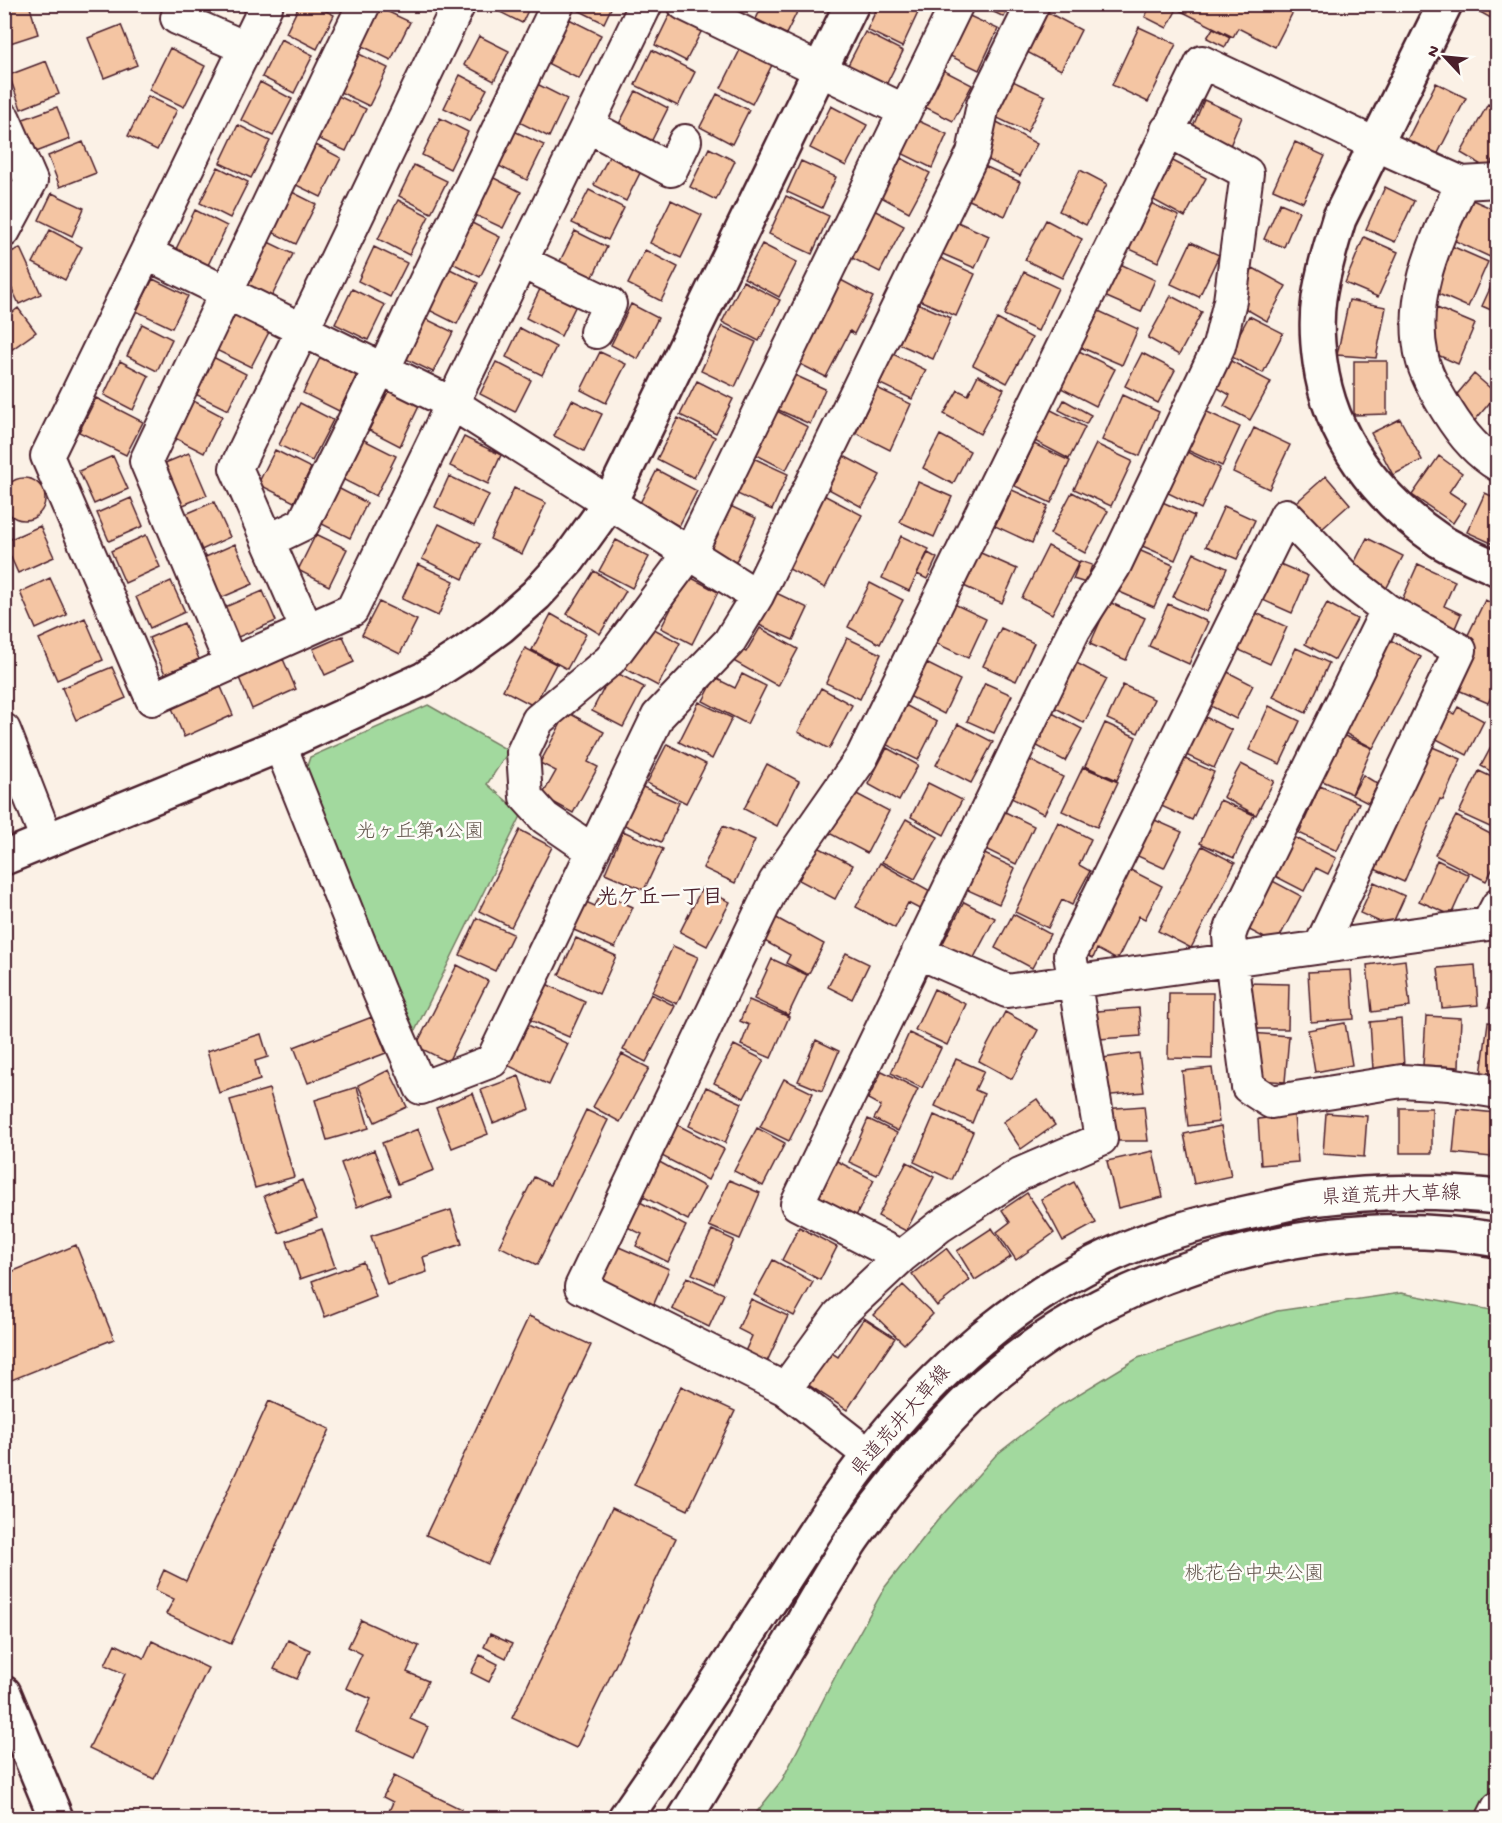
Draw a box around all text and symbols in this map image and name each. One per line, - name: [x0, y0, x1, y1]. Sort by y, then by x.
- north arrow: [1415, 27, 1475, 87]
- text: N: [1424, 43, 1446, 61]
- park label: 光ヶ丘第1公園: [356, 821, 484, 845]
- district label: 光ケ丘一丁目: [597, 886, 723, 912]
- street label: 県道荒井大草線: [1321, 1181, 1461, 1211]
- street label: 県道荒井大草線: [846, 1360, 957, 1482]
- park label: 桃花台中央公園: [1184, 1562, 1324, 1587]

